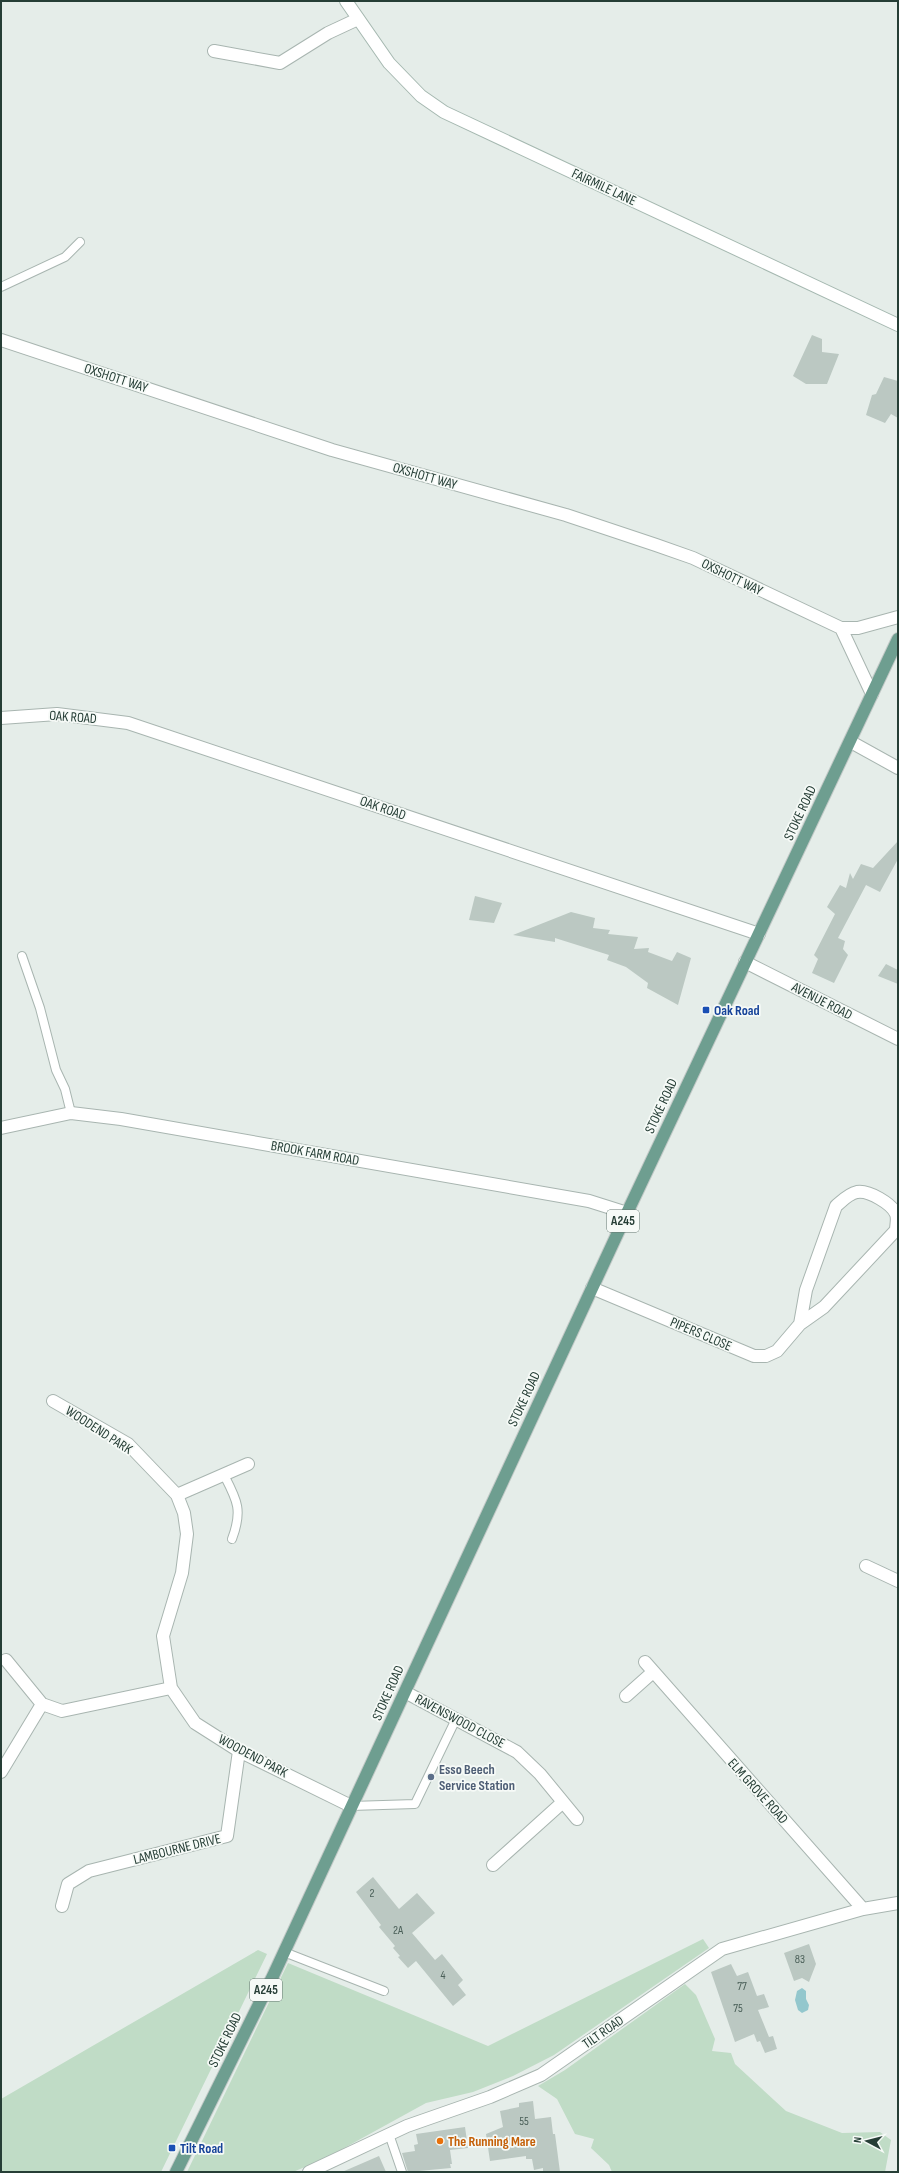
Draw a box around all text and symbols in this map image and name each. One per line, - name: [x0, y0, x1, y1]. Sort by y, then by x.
- street label: FAIRMILE LANE: [569, 165, 639, 209]
- street label: OXSHOTT WAY: [82, 360, 150, 396]
- street label: OXSHOTT WAY: [391, 459, 459, 493]
- street label: OXSHOTT WAY: [699, 555, 766, 599]
- street label: OAK ROAD: [49, 707, 97, 727]
- street label: STOKE ROAD: [780, 783, 820, 843]
- street label: OAK ROAD: [358, 792, 408, 824]
- street label: AVENUE ROAD: [788, 978, 855, 1024]
- place label: Oak Road: [714, 1002, 760, 1019]
- marker: Oak Road: [701, 1005, 711, 1015]
- street label: STOKE ROAD: [641, 1076, 681, 1136]
- street label: BROOK FARM ROAD: [270, 1137, 361, 1169]
- road number: A245: [607, 1210, 639, 1232]
- street label: PIPERS CLOSE: [668, 1313, 735, 1355]
- street label: STOKE ROAD: [504, 1369, 544, 1429]
- street label: WOODEND PARK: [62, 1402, 136, 1458]
- street label: STOKE ROAD: [368, 1663, 408, 1723]
- street label: RAVENSWOOD CLOSE: [412, 1690, 508, 1752]
- street label: WOODEND PARK: [215, 1731, 291, 1782]
- street label: ELM GROVE ROAD: [724, 1755, 792, 1827]
- place label: Esso Beech Service Station: [439, 1761, 515, 1794]
- marker: Esso Beech Service Station: [426, 1772, 436, 1782]
- street label: LAMBOURNE DRIVE: [131, 1830, 223, 1868]
- house number: 2: [370, 1886, 375, 1901]
- house number: 2A: [393, 1923, 404, 1938]
- house number: 83: [795, 1952, 805, 1967]
- house number: 4: [440, 1968, 446, 1983]
- road number: A245: [250, 1979, 282, 2001]
- house number: 77: [737, 1979, 747, 1994]
- house number: 75: [733, 2001, 743, 2016]
- street label: STOKE ROAD: [205, 2010, 246, 2070]
- street label: TILT ROAD: [579, 2012, 627, 2052]
- house number: 55: [519, 2114, 529, 2129]
- north arrow: [847, 2121, 887, 2161]
- place label: The Running Mare: [448, 2133, 536, 2150]
- marker: The Running Mare: [435, 2136, 445, 2146]
- text: N: [851, 2136, 864, 2144]
- place label: Tilt Road: [180, 2140, 223, 2157]
- marker: Tilt Road: [167, 2143, 177, 2153]

